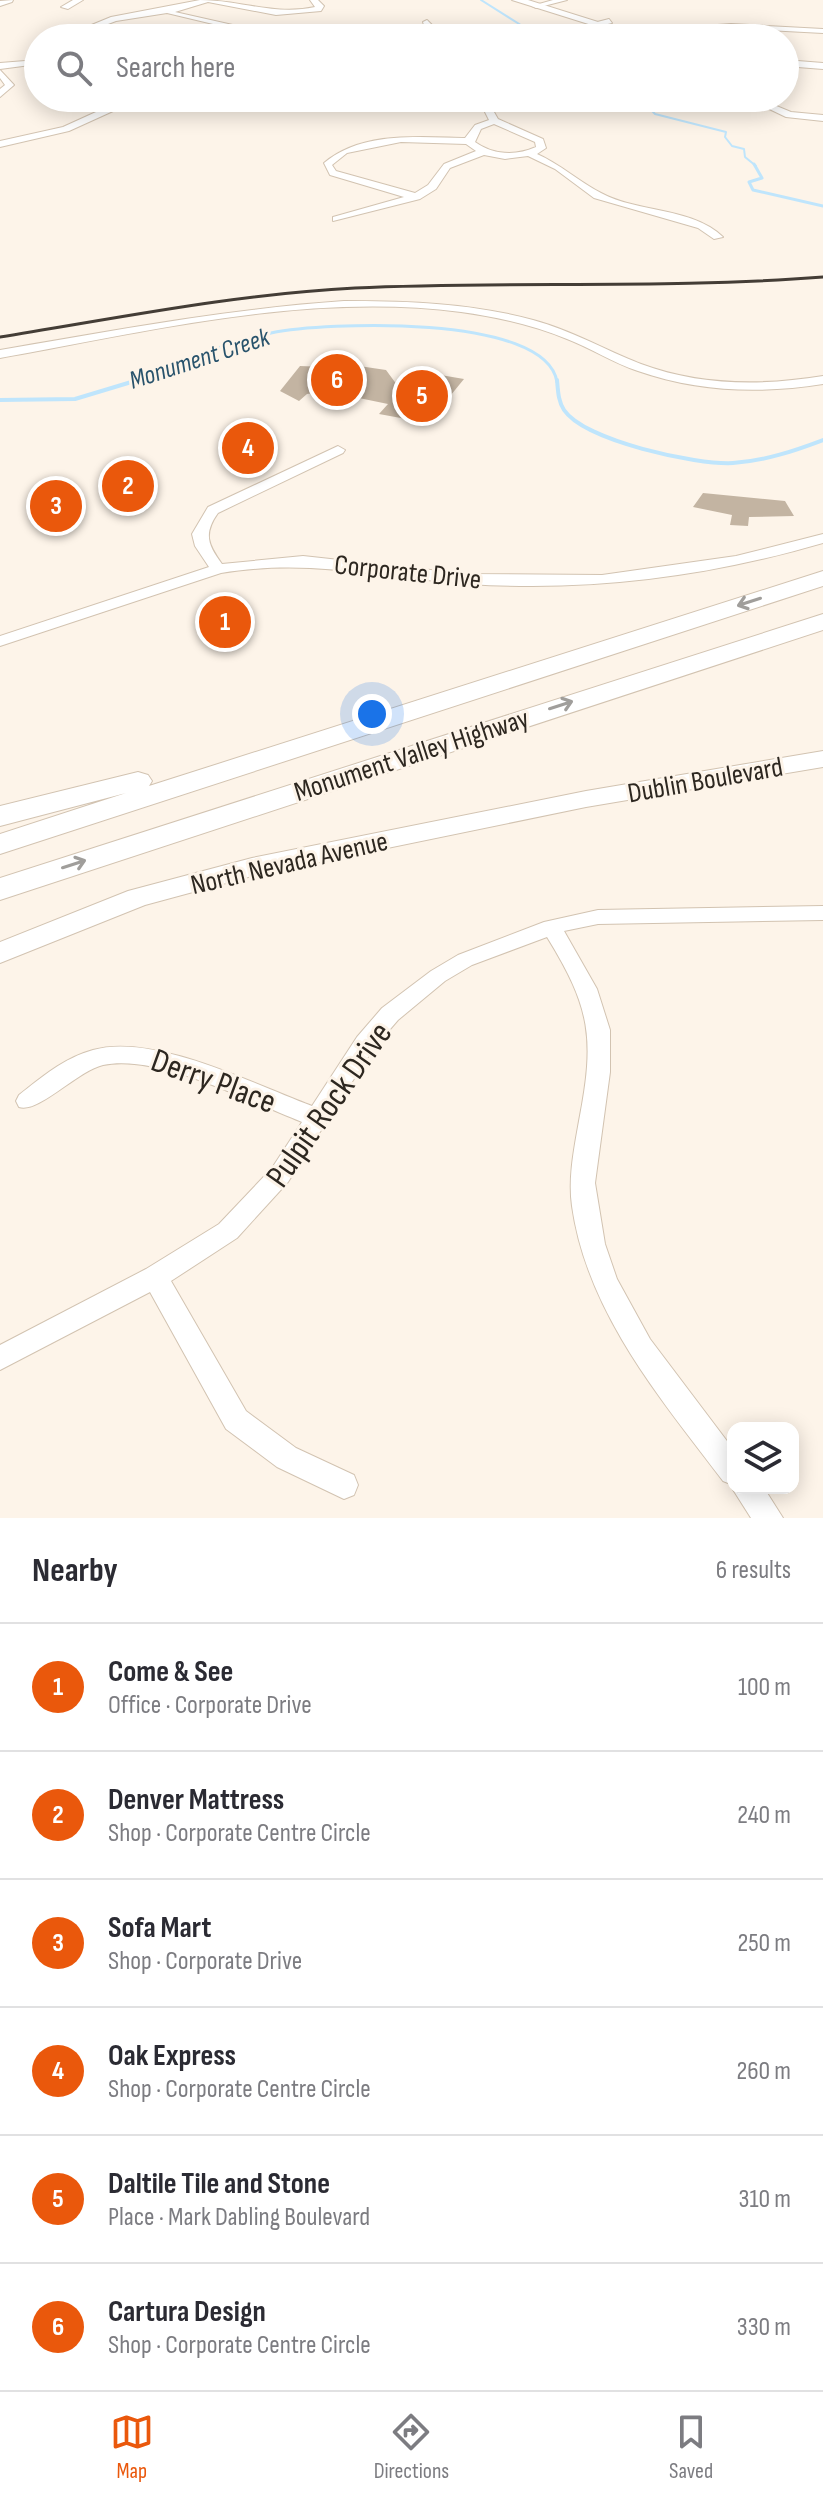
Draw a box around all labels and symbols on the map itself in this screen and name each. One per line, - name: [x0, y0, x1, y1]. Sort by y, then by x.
- water label: Monument Creek: [125, 322, 275, 397]
- pin: 6: [311, 350, 363, 410]
- pin: 5: [396, 366, 448, 426]
- pin: 4: [222, 418, 274, 478]
- pin: 2: [102, 456, 154, 516]
- pin: 3: [30, 476, 82, 536]
- street label: Corporate Drive: [333, 548, 483, 597]
- pin: 1: [199, 592, 251, 652]
- one-way arrow: [737, 595, 762, 610]
- your location: [352, 694, 392, 734]
- one-way arrow: [548, 697, 573, 712]
- street label: Monument Valley Highway: [290, 702, 533, 809]
- street label: Dublin Boulevard: [625, 751, 785, 810]
- street label: North Nevada Avenue: [188, 825, 391, 902]
- one-way arrow: [61, 856, 86, 871]
- street label: Pulpit Rock Drive: [257, 1015, 401, 1195]
- street label: Derry Place: [146, 1040, 281, 1123]

